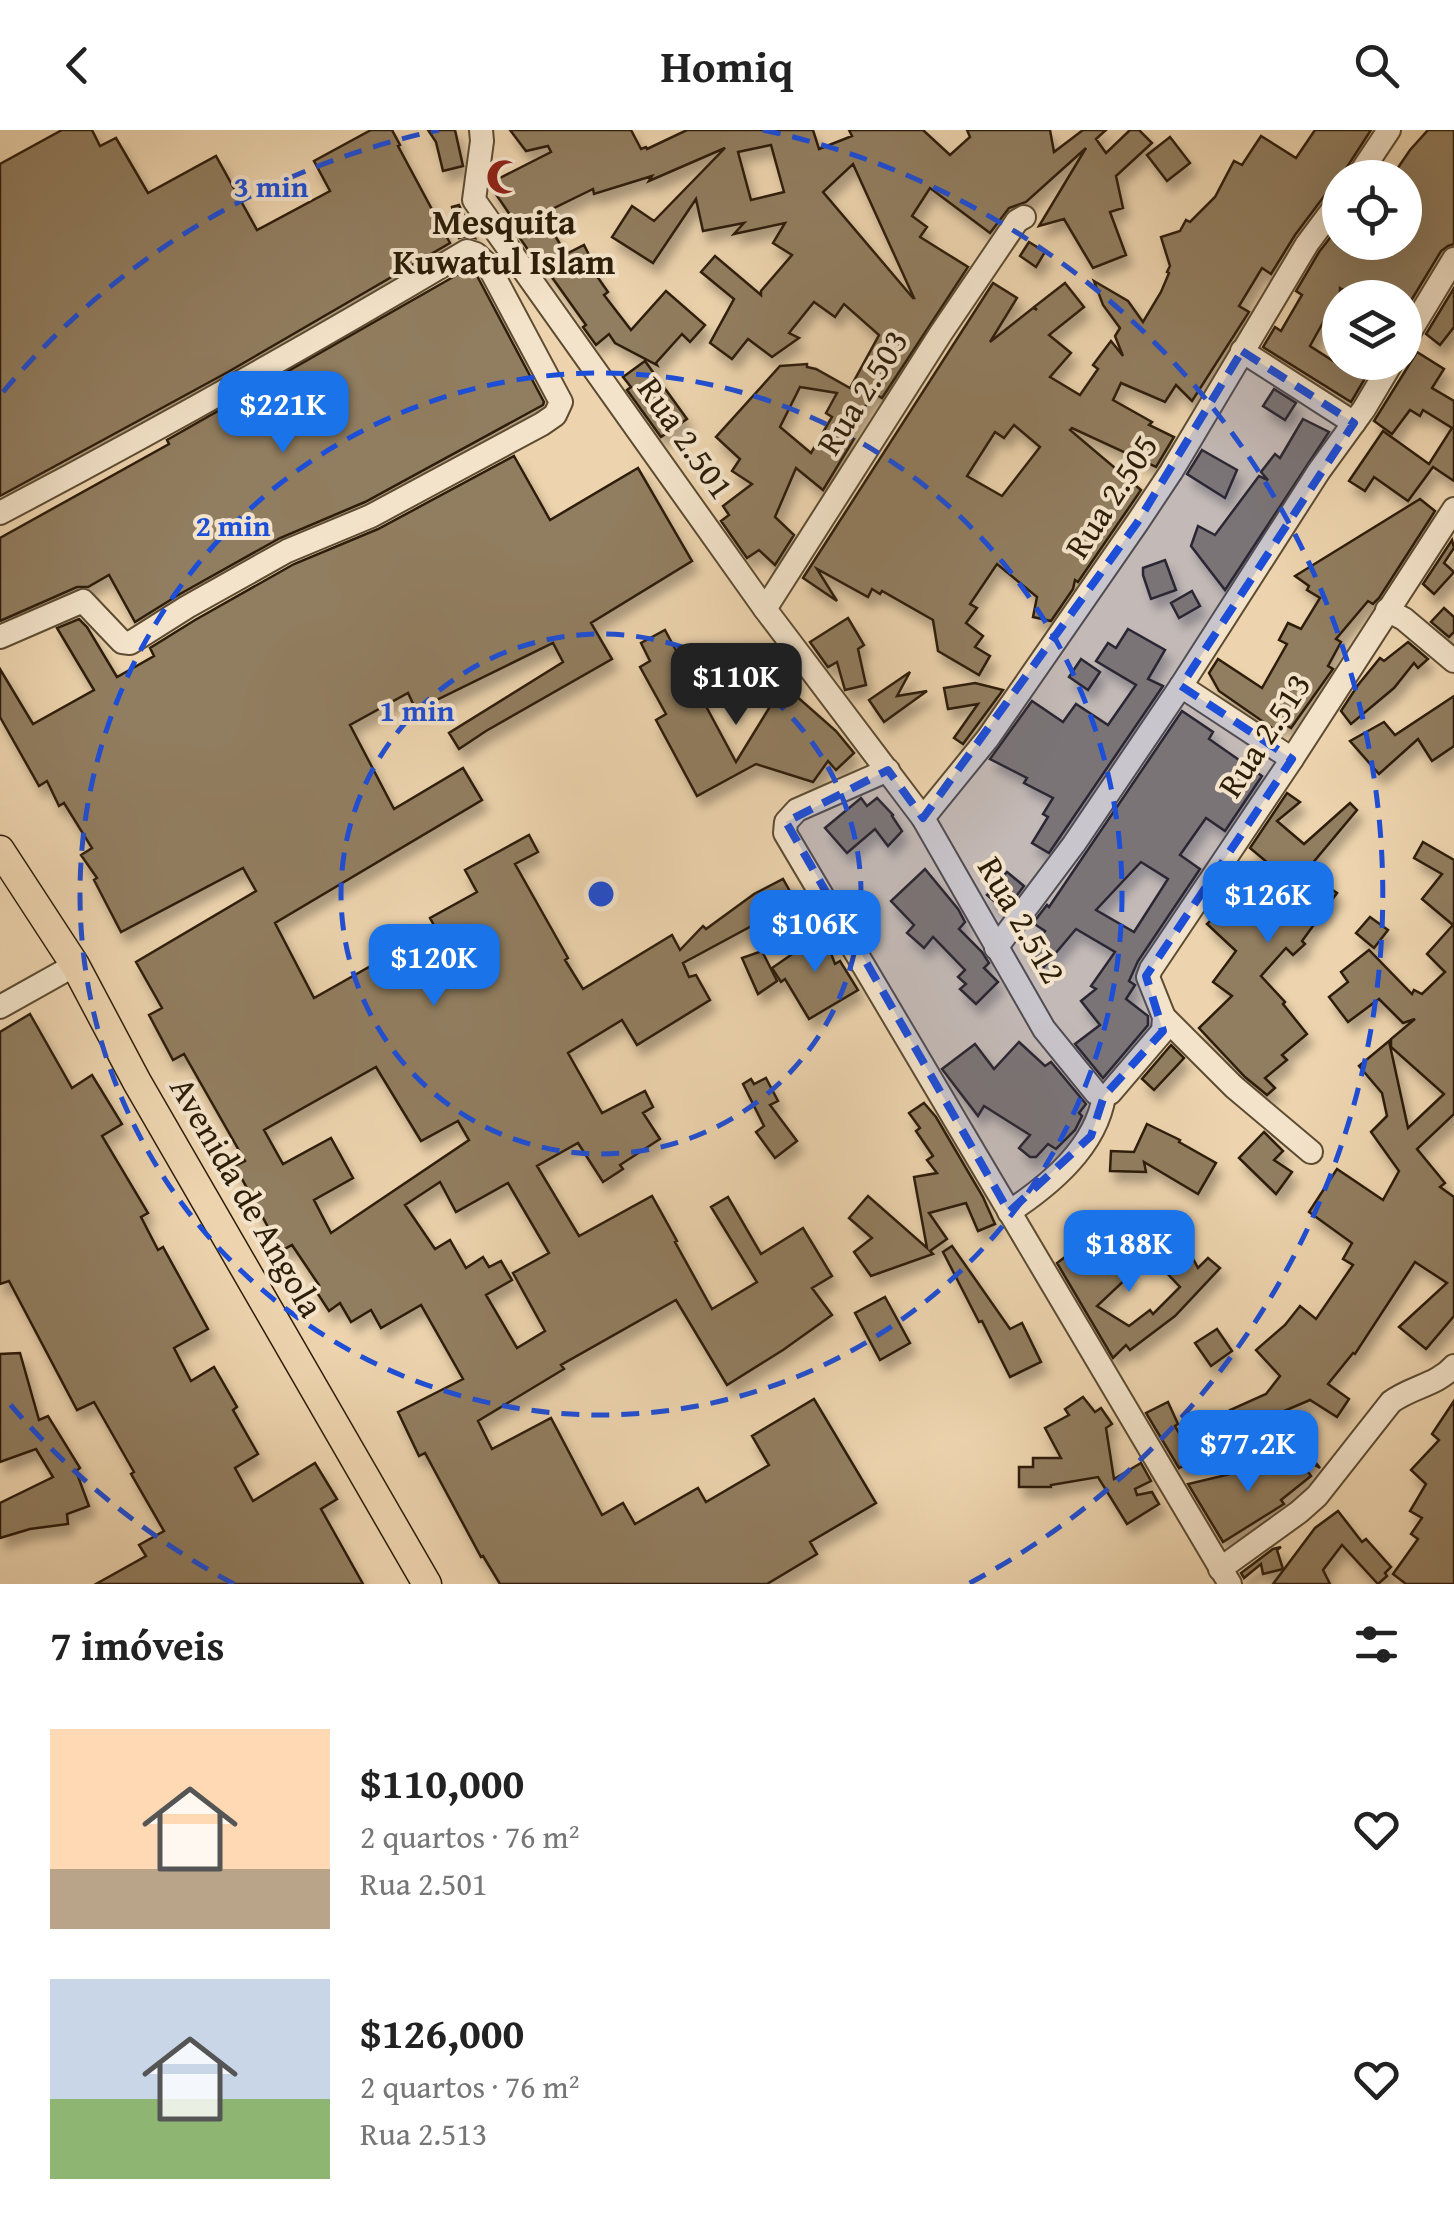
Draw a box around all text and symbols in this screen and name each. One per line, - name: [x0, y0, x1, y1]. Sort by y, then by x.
- text: Homiq: [661, 33, 793, 98]
- icon: back: [50, 38, 105, 93]
- icon: search: [1349, 38, 1404, 93]
- mosque icon: Mesquita Kuwatul Islam: [485, 158, 523, 196]
- map controls: [1322, 160, 1422, 380]
- button: locate: [1322, 160, 1422, 260]
- text: 3 min: [234, 164, 309, 208]
- place label: Mesquita Kuwatul Islam: [393, 196, 615, 287]
- button: layers: [1322, 280, 1422, 380]
- street label: Rua 2.503: [803, 319, 920, 464]
- street label: Rua 2.501: [626, 366, 747, 509]
- pin: $221K: [213, 371, 353, 456]
- text: $221K: [240, 380, 326, 427]
- street label: Rua 2.505: [1051, 423, 1170, 568]
- text: 2 min: [196, 503, 271, 547]
- pin: $110K: [666, 643, 806, 728]
- text: $110K: [693, 652, 779, 699]
- street label: Rua 2.513: [1204, 662, 1323, 807]
- text: 1 min: [380, 688, 455, 732]
- street label: Rua 2.512: [966, 847, 1079, 993]
- pin: $126K: [1198, 861, 1338, 946]
- text: $126K: [1225, 870, 1311, 917]
- centre of rings: [583, 876, 619, 912]
- pin: $106K: [745, 890, 885, 975]
- text: $106K: [772, 899, 858, 946]
- pin: $120K: [364, 924, 504, 1009]
- text: $120K: [391, 933, 477, 980]
- street label: Avenida de Angola: [158, 1067, 337, 1327]
- pin: $188K: [1059, 1210, 1199, 1295]
- text: $188K: [1086, 1219, 1172, 1266]
- pin: $77.2K: [1167, 1410, 1329, 1495]
- text: $77.2K: [1200, 1419, 1296, 1466]
- text: 7 imóveis: [50, 1614, 225, 1675]
- icon: filters: [1349, 1617, 1404, 1672]
- text: $110,000: [360, 1752, 524, 1813]
- icon: home: [130, 1769, 250, 1889]
- icon: heart: [1349, 1802, 1404, 1857]
- text: 2 quartos · 76 m²: [360, 1813, 579, 1860]
- text: Rua 2.501: [360, 1860, 487, 1907]
- text: $126,000: [360, 2002, 524, 2063]
- icon: home: [130, 2019, 250, 2139]
- icon: heart: [1349, 2052, 1404, 2107]
- text: 2 quartos · 76 m²: [360, 2063, 579, 2110]
- text: Rua 2.513: [360, 2110, 487, 2157]

